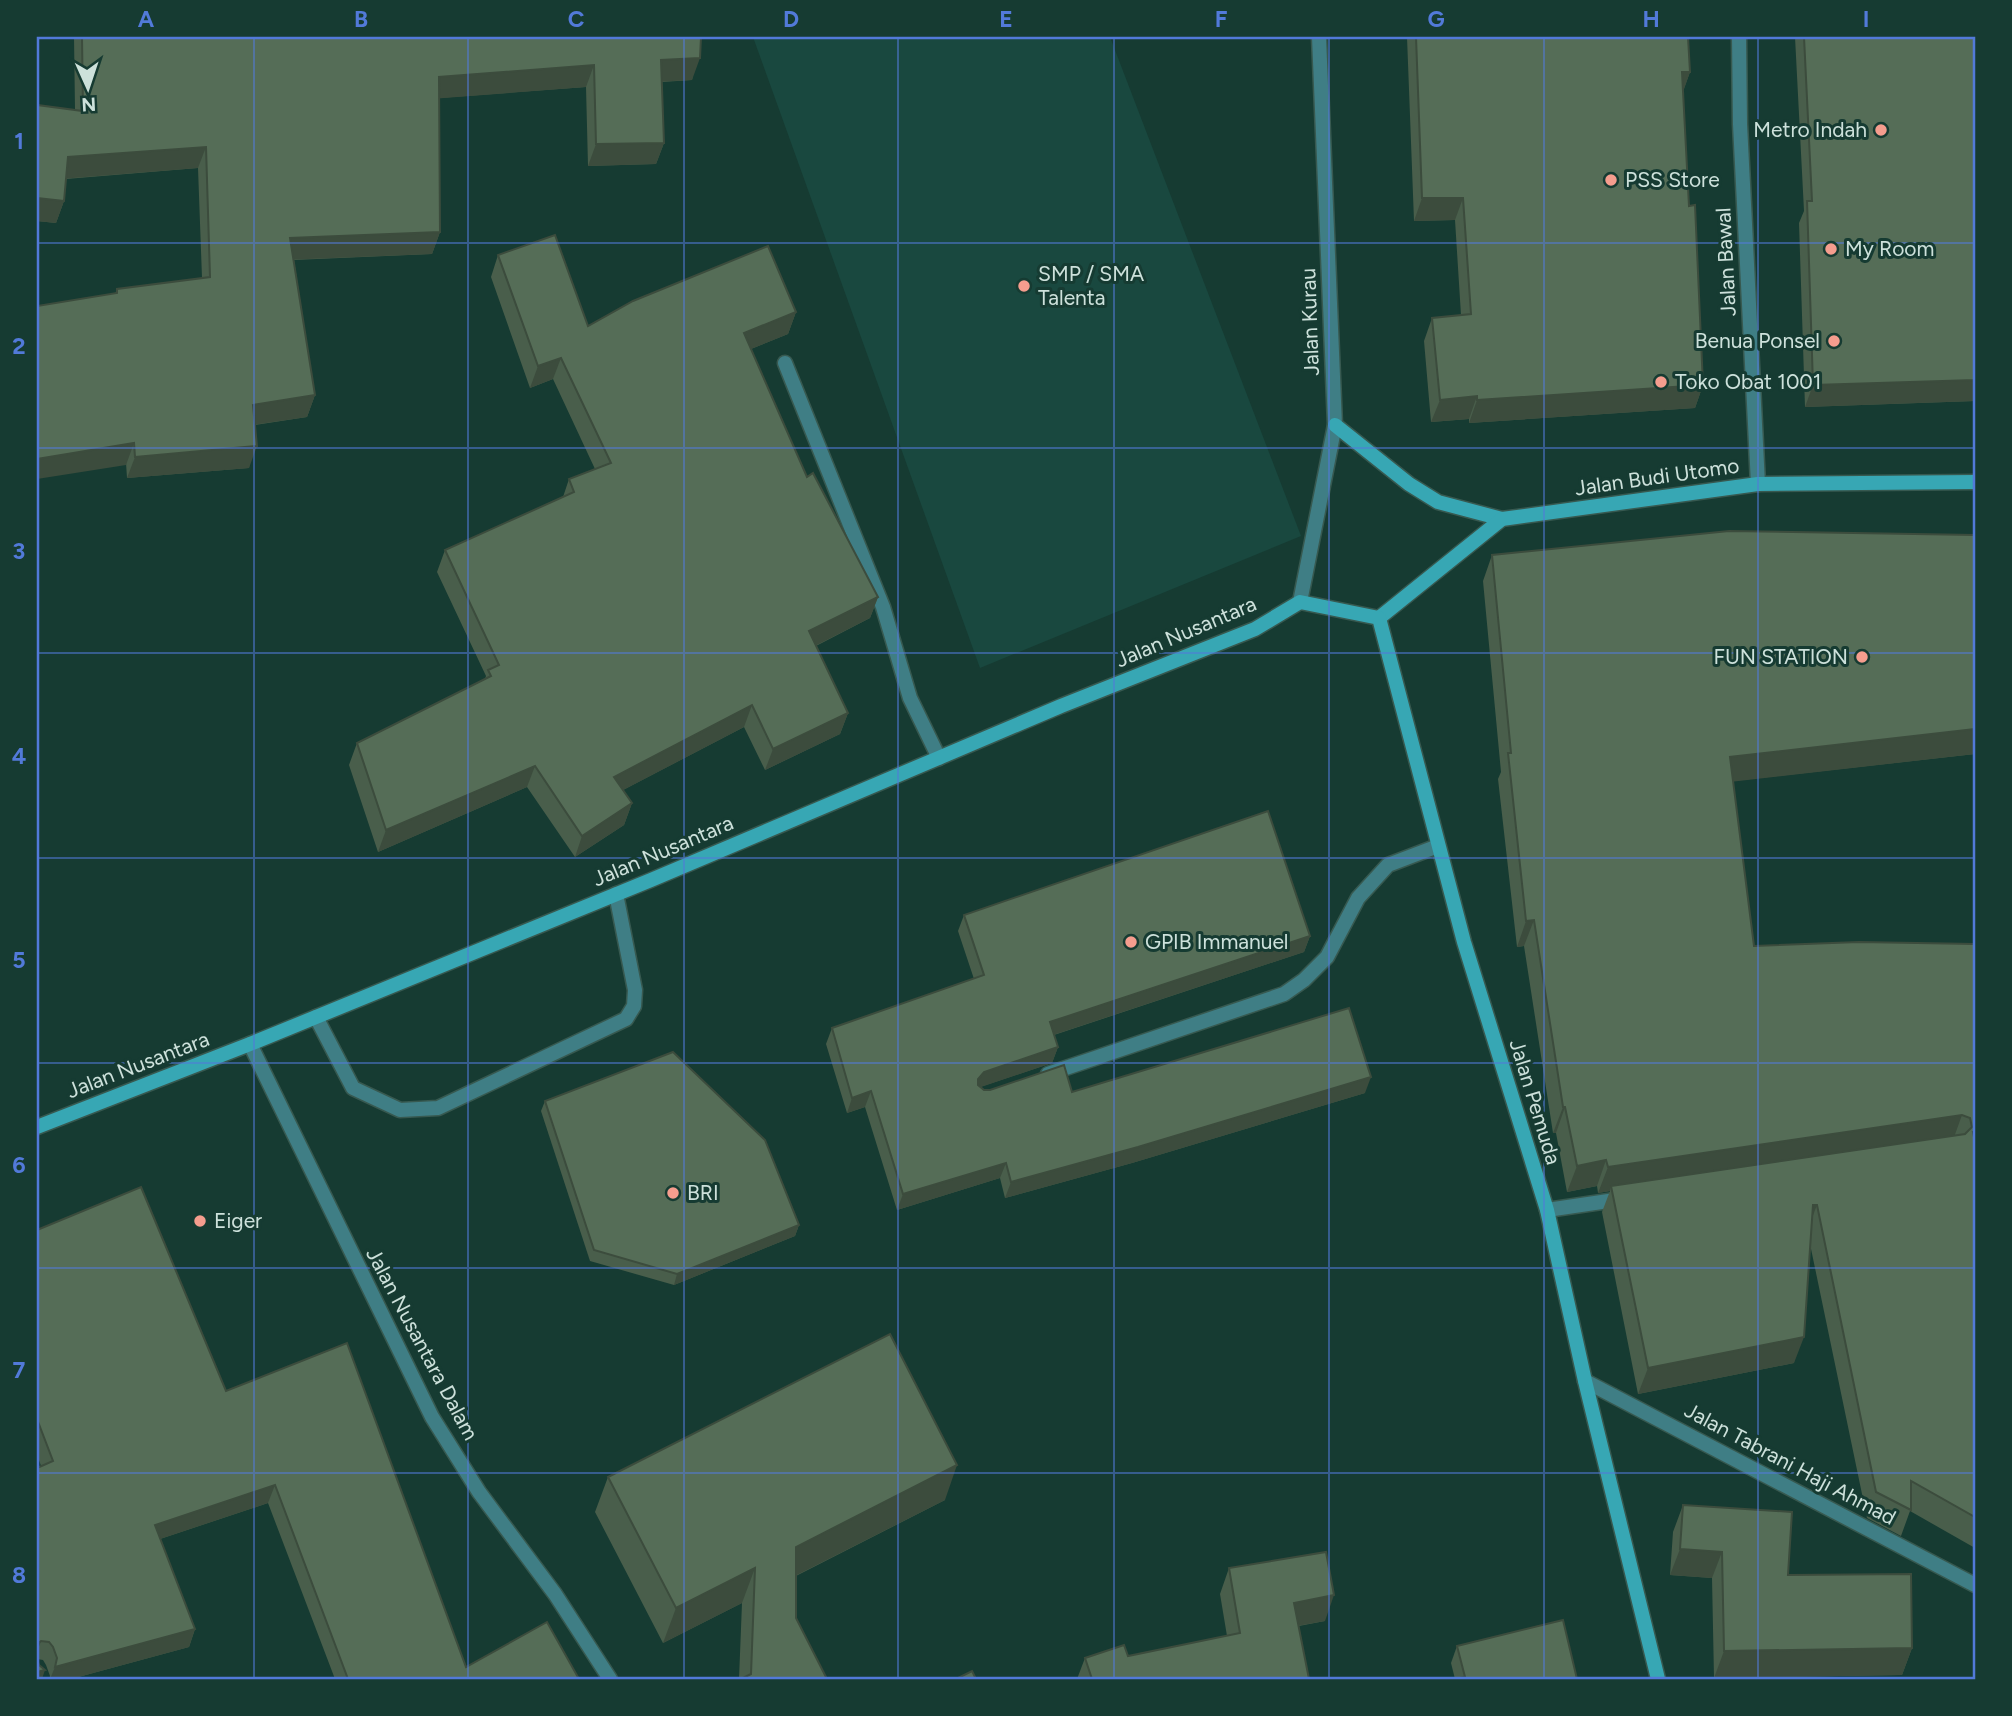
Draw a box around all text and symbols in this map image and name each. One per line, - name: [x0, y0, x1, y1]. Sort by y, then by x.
- text: A: [138, 5, 155, 33]
- text: B: [354, 5, 368, 33]
- text: C: [568, 5, 585, 33]
- text: D: [783, 5, 799, 33]
- text: E: [999, 5, 1013, 33]
- text: F: [1215, 5, 1228, 33]
- text: G: [1427, 5, 1445, 33]
- text: H: [1642, 5, 1660, 33]
- text: I: [1863, 5, 1869, 33]
- north arrow: [52, 52, 122, 122]
- text: N: [81, 93, 97, 116]
- place label: Metro Indah: [1753, 117, 1867, 142]
- marker: Metro Indah: [1873, 122, 1889, 138]
- text: 1: [14, 127, 24, 155]
- place label: PSS Store: [1625, 167, 1720, 192]
- marker: PSS Store: [1603, 172, 1619, 188]
- street label: Jalan Bawal: [1710, 207, 1741, 317]
- place label: My Room: [1845, 236, 1934, 261]
- marker: My Room: [1823, 241, 1839, 257]
- place label: SMP / SMA Talenta: [1038, 261, 1144, 310]
- street label: Jalan Kurau: [1295, 268, 1324, 376]
- marker: SMP / SMA Talenta: [1016, 278, 1032, 294]
- place label: Benua Ponsel: [1695, 328, 1820, 353]
- text: 2: [12, 332, 26, 360]
- marker: Benua Ponsel: [1826, 333, 1842, 349]
- place label: Toko Obat 1001: [1675, 369, 1822, 394]
- marker: Toko Obat 1001: [1653, 374, 1669, 390]
- street label: Jalan Budi Utomo: [1573, 453, 1741, 500]
- text: 3: [13, 537, 25, 565]
- street label: Jalan Nusantara: [1112, 591, 1260, 672]
- place label: FUN STATION: [1713, 644, 1848, 669]
- marker: FUN STATION: [1854, 649, 1870, 665]
- text: 4: [12, 742, 26, 770]
- street label: Jalan Nusantara: [589, 810, 737, 891]
- place label: GPIB Immanuel: [1145, 929, 1289, 954]
- marker: GPIB Immanuel: [1123, 934, 1139, 950]
- text: 5: [12, 946, 26, 974]
- street label: Jalan Nusantara: [63, 1026, 212, 1103]
- street label: Jalan Pemuda: [1505, 1036, 1566, 1168]
- text: 6: [12, 1151, 26, 1179]
- place label: BRI: [687, 1180, 719, 1205]
- marker: BRI: [665, 1185, 681, 1201]
- place label: Eiger: [214, 1208, 262, 1233]
- marker: Eiger: [192, 1213, 208, 1229]
- street label: Jalan Nusantara Dalam: [361, 1243, 484, 1444]
- text: 7: [13, 1356, 26, 1384]
- street label: Jalan Tabrani Haji Ahmad: [1680, 1397, 1900, 1530]
- text: 8: [12, 1561, 26, 1589]

